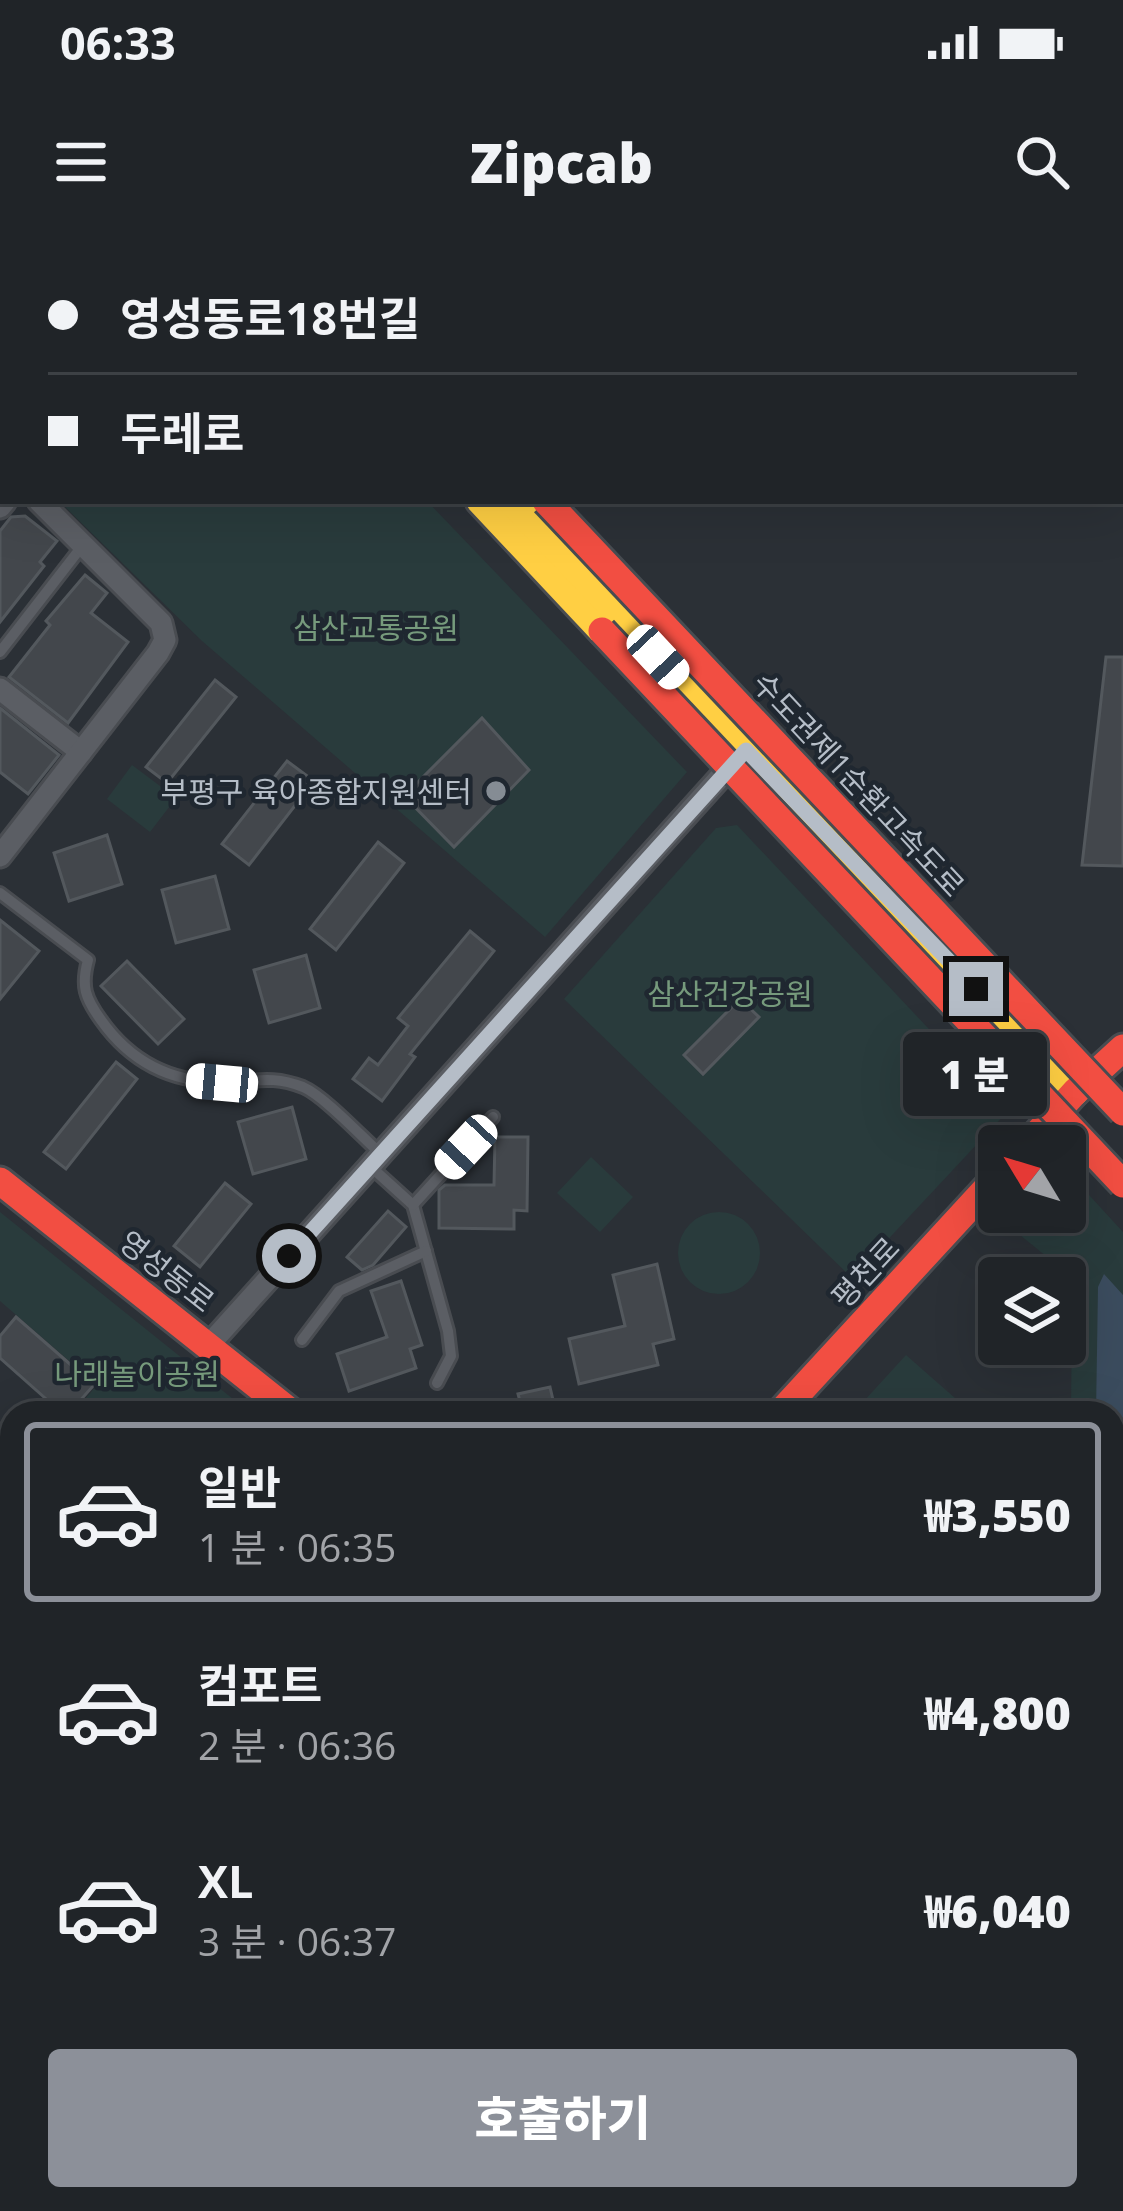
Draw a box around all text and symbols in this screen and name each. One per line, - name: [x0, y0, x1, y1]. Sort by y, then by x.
- text: 06:33: [60, 12, 176, 73]
- text: Zipcab: [470, 125, 653, 199]
- icon: menu: [48, 129, 114, 195]
- icon: search: [1009, 129, 1075, 195]
- text: 영성동로18번길: [120, 287, 420, 348]
- text: 두레로: [120, 402, 244, 463]
- park label: 삼산교통공원: [293, 607, 459, 648]
- car: [620, 618, 696, 696]
- street label: 수도권제1순환고속도로: [744, 663, 974, 905]
- place label: 부평구 육아종합지원센터: [161, 771, 472, 812]
- marker: 부평구 육아종합지원센터: [483, 778, 509, 804]
- route end: [949, 962, 1003, 1016]
- park label: 삼산건강공원: [647, 973, 813, 1014]
- callout: 1 분: [904, 1031, 1048, 1115]
- text: 1 분: [941, 1047, 1009, 1100]
- car: [185, 1062, 259, 1104]
- car: [428, 1108, 504, 1186]
- north arrow: [978, 1125, 1086, 1233]
- map controls: [978, 1125, 1086, 1365]
- street label: 영성동로: [111, 1221, 223, 1321]
- street label: 평천로: [822, 1228, 908, 1316]
- route start: [262, 1229, 316, 1283]
- button: layers: [978, 1257, 1086, 1365]
- park label: 나래놀이공원: [54, 1353, 220, 1394]
- text: 일반: [198, 1456, 281, 1517]
- icon: car: [54, 1458, 162, 1566]
- text: ₩3,550: [925, 1484, 1071, 1545]
- text: 1 분 · 06:35: [198, 1520, 396, 1573]
- text: 컴포트: [198, 1654, 322, 1715]
- icon: car: [54, 1656, 162, 1764]
- text: ₩4,800: [925, 1682, 1071, 1743]
- text: 2 분 · 06:36: [198, 1718, 396, 1771]
- text: XL: [198, 1850, 253, 1911]
- icon: car: [54, 1854, 162, 1962]
- text: ₩6,040: [925, 1880, 1071, 1941]
- text: 3 분 · 06:37: [198, 1914, 396, 1967]
- button: 호출하기: [48, 2049, 1077, 2187]

